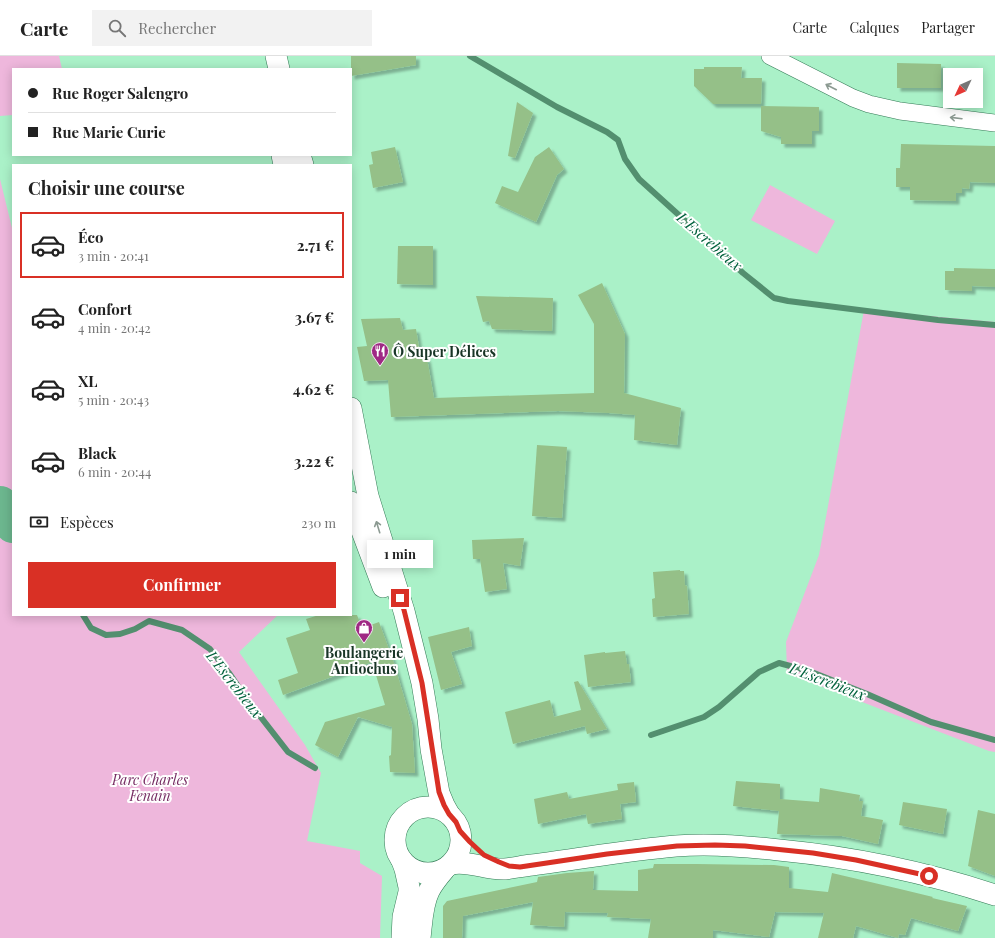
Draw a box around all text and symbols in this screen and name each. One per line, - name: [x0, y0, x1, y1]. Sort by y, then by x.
- search box: [92, 10, 372, 46]
- text: Carte: [20, 15, 68, 41]
- icon: search: [106, 17, 128, 39]
- text: Rechercher: [138, 18, 216, 38]
- text: Carte: [793, 18, 827, 37]
- text: Calques: [849, 18, 899, 37]
- text: Partager: [921, 18, 975, 37]
- north arrow: [943, 68, 983, 108]
- map controls: [943, 68, 983, 108]
- text: Rue Roger Salengro: [52, 83, 188, 103]
- one-way arrow: [825, 83, 837, 90]
- one-way arrow: [950, 114, 963, 122]
- text: Rue Marie Curie: [52, 122, 166, 142]
- text: Choisir une course: [28, 176, 185, 200]
- water label: L'Escrebieux: [672, 206, 747, 275]
- icon: car: [30, 227, 66, 263]
- text: Éco: [78, 227, 103, 247]
- text: 2.71 €: [297, 235, 334, 255]
- text: 3 min · 20:41: [78, 247, 149, 264]
- icon: car: [30, 299, 66, 335]
- text: Confort: [78, 299, 132, 319]
- text: 3.67 €: [295, 307, 334, 327]
- text: 4 min · 20:42: [78, 319, 151, 336]
- restaurant icon: Ô Super Délices: [370, 341, 390, 366]
- place label: Ô Super Délices: [393, 342, 496, 361]
- icon: car: [30, 371, 66, 407]
- text: XL: [78, 371, 98, 391]
- text: 4.62 €: [293, 379, 334, 399]
- text: 5 min · 20:43: [78, 391, 149, 408]
- icon: car: [30, 443, 66, 479]
- text: Black: [78, 443, 117, 463]
- text: 3.22 €: [294, 451, 334, 471]
- text: 6 min · 20:44: [78, 463, 151, 480]
- icon: cash: [28, 511, 50, 533]
- text: Espèces: [60, 512, 114, 532]
- text: 230 m: [301, 514, 336, 531]
- one-way arrow: [374, 521, 381, 534]
- callout: 1 min: [367, 540, 433, 568]
- text: 1 min: [384, 545, 416, 562]
- button: Confirmer: [28, 562, 336, 608]
- route end: [391, 589, 409, 607]
- shop icon: Boulangerie Antiochus: [354, 618, 374, 643]
- place label: Boulangerie Antiochus: [325, 643, 403, 678]
- water label: L'Escrebieux: [202, 645, 268, 722]
- water label: L'Escrebieux: [786, 657, 869, 705]
- park label: Parc Charles Fenain: [111, 770, 189, 805]
- route start: [920, 867, 938, 885]

